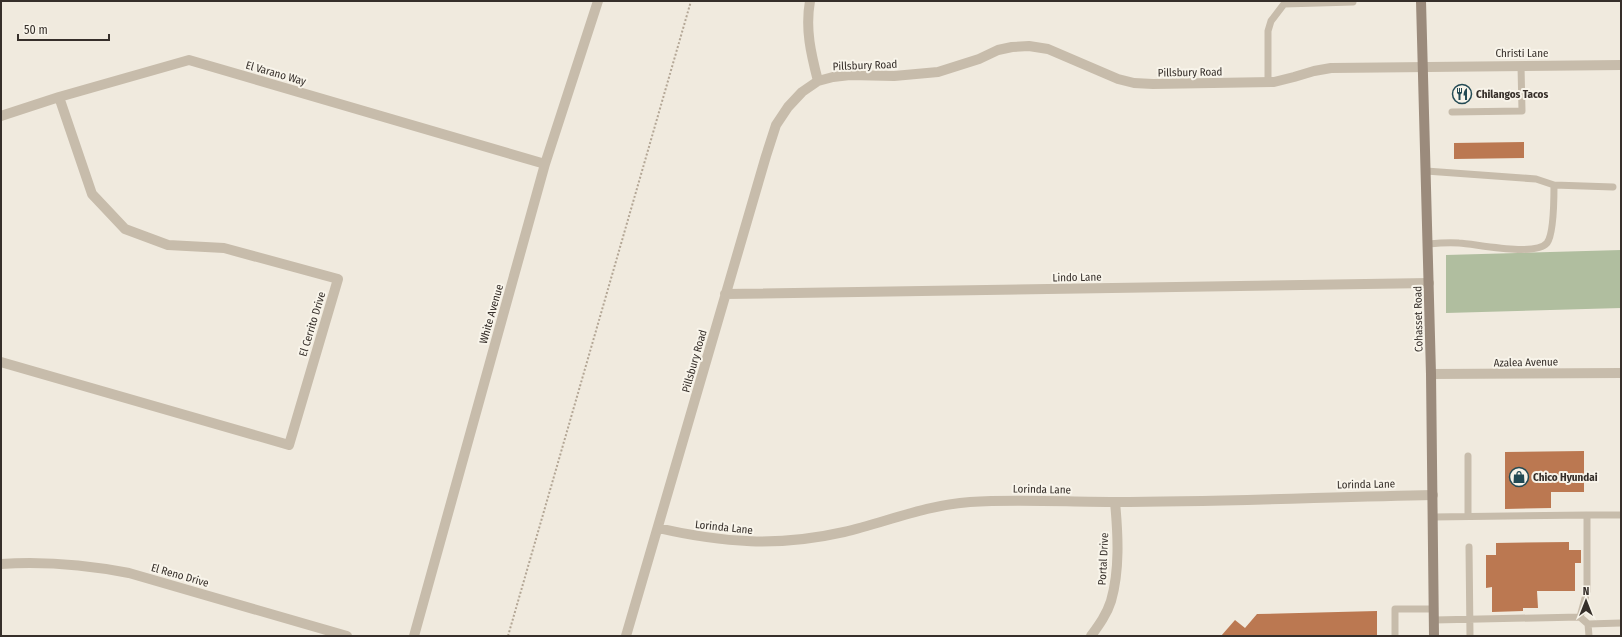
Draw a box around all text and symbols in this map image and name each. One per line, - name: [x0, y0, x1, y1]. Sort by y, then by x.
- scale bar: [18, 16, 109, 42]
- text: 50 m: [24, 23, 48, 37]
- street label: Christi Lane: [1496, 47, 1548, 60]
- street label: Pillsbury Road: [832, 58, 898, 73]
- street label: El Varano Way: [244, 59, 308, 88]
- street label: Pillsbury Road: [1158, 65, 1223, 80]
- restaurant icon: Chilangos Tacos: [1451, 83, 1473, 105]
- place label: Chilangos Tacos: [1476, 88, 1548, 101]
- street label: Lindo Lane: [1052, 271, 1102, 284]
- street label: White Avenue: [477, 283, 506, 345]
- street label: Cohasset Road: [1411, 286, 1426, 352]
- street label: El Cerrito Drive: [296, 290, 328, 358]
- street label: Pillsbury Road: [679, 328, 710, 394]
- street label: Azalea Avenue: [1494, 355, 1558, 370]
- shop icon: Chico Hyundai: [1508, 466, 1530, 488]
- place label: Chico Hyundai: [1533, 471, 1598, 484]
- street label: Lorinda Lane: [1337, 477, 1395, 492]
- street label: Lorinda Lane: [1013, 482, 1071, 497]
- street label: Lorinda Lane: [694, 518, 754, 537]
- street label: Portal Drive: [1096, 532, 1111, 586]
- street label: El Reno Drive: [150, 561, 210, 590]
- north arrow: [1566, 581, 1606, 621]
- text: N: [1583, 585, 1589, 598]

